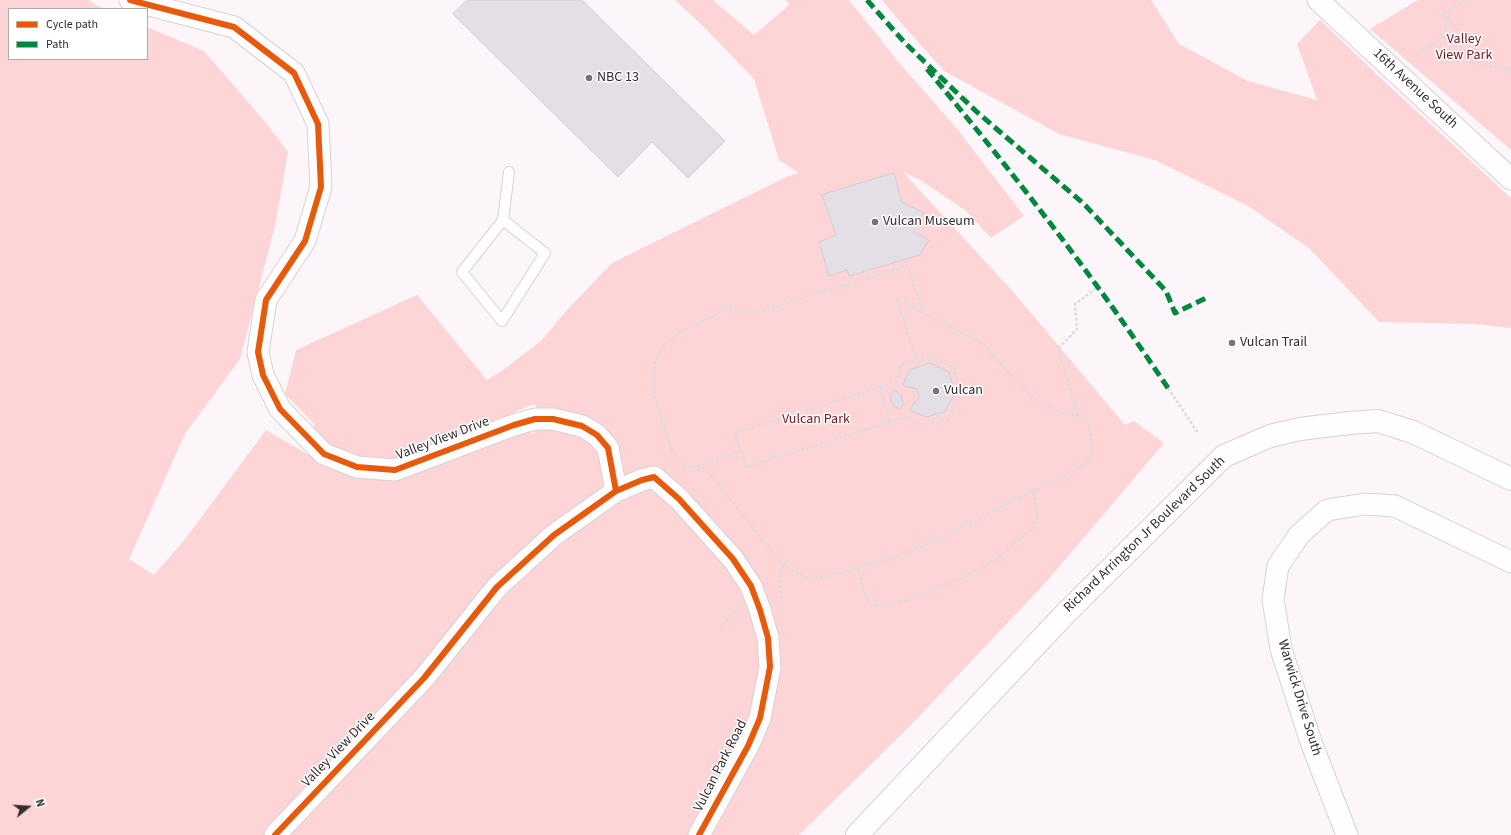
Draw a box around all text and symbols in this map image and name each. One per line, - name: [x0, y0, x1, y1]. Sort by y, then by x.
- legend: [8, 8, 148, 60]
- text: Cycle path: [46, 16, 98, 33]
- park label: Valley View Park: [1436, 32, 1492, 64]
- text: Path: [46, 36, 69, 53]
- street label: 16th Avenue South: [1369, 45, 1461, 133]
- place label: NBC 13: [597, 70, 639, 86]
- marker: NBC 13: [584, 73, 594, 83]
- place label: Vulcan Museum: [883, 214, 975, 230]
- marker: Vulcan Museum: [870, 217, 880, 227]
- place label: Vulcan Trail: [1240, 335, 1307, 351]
- marker: Vulcan Trail: [1227, 338, 1237, 348]
- place label: Vulcan: [944, 383, 983, 399]
- marker: Vulcan: [931, 386, 941, 396]
- park label: Vulcan Park: [782, 412, 850, 428]
- street label: Valley View Drive: [394, 414, 492, 464]
- street label: Richard Arrington Jr Boulevard South: [1061, 453, 1229, 617]
- street label: Warwick Drive South: [1273, 638, 1325, 758]
- street label: Valley View Drive: [299, 709, 379, 791]
- street label: Vulcan Park Road: [691, 717, 751, 815]
- north arrow: [8, 787, 48, 827]
- text: N: [32, 797, 48, 809]

